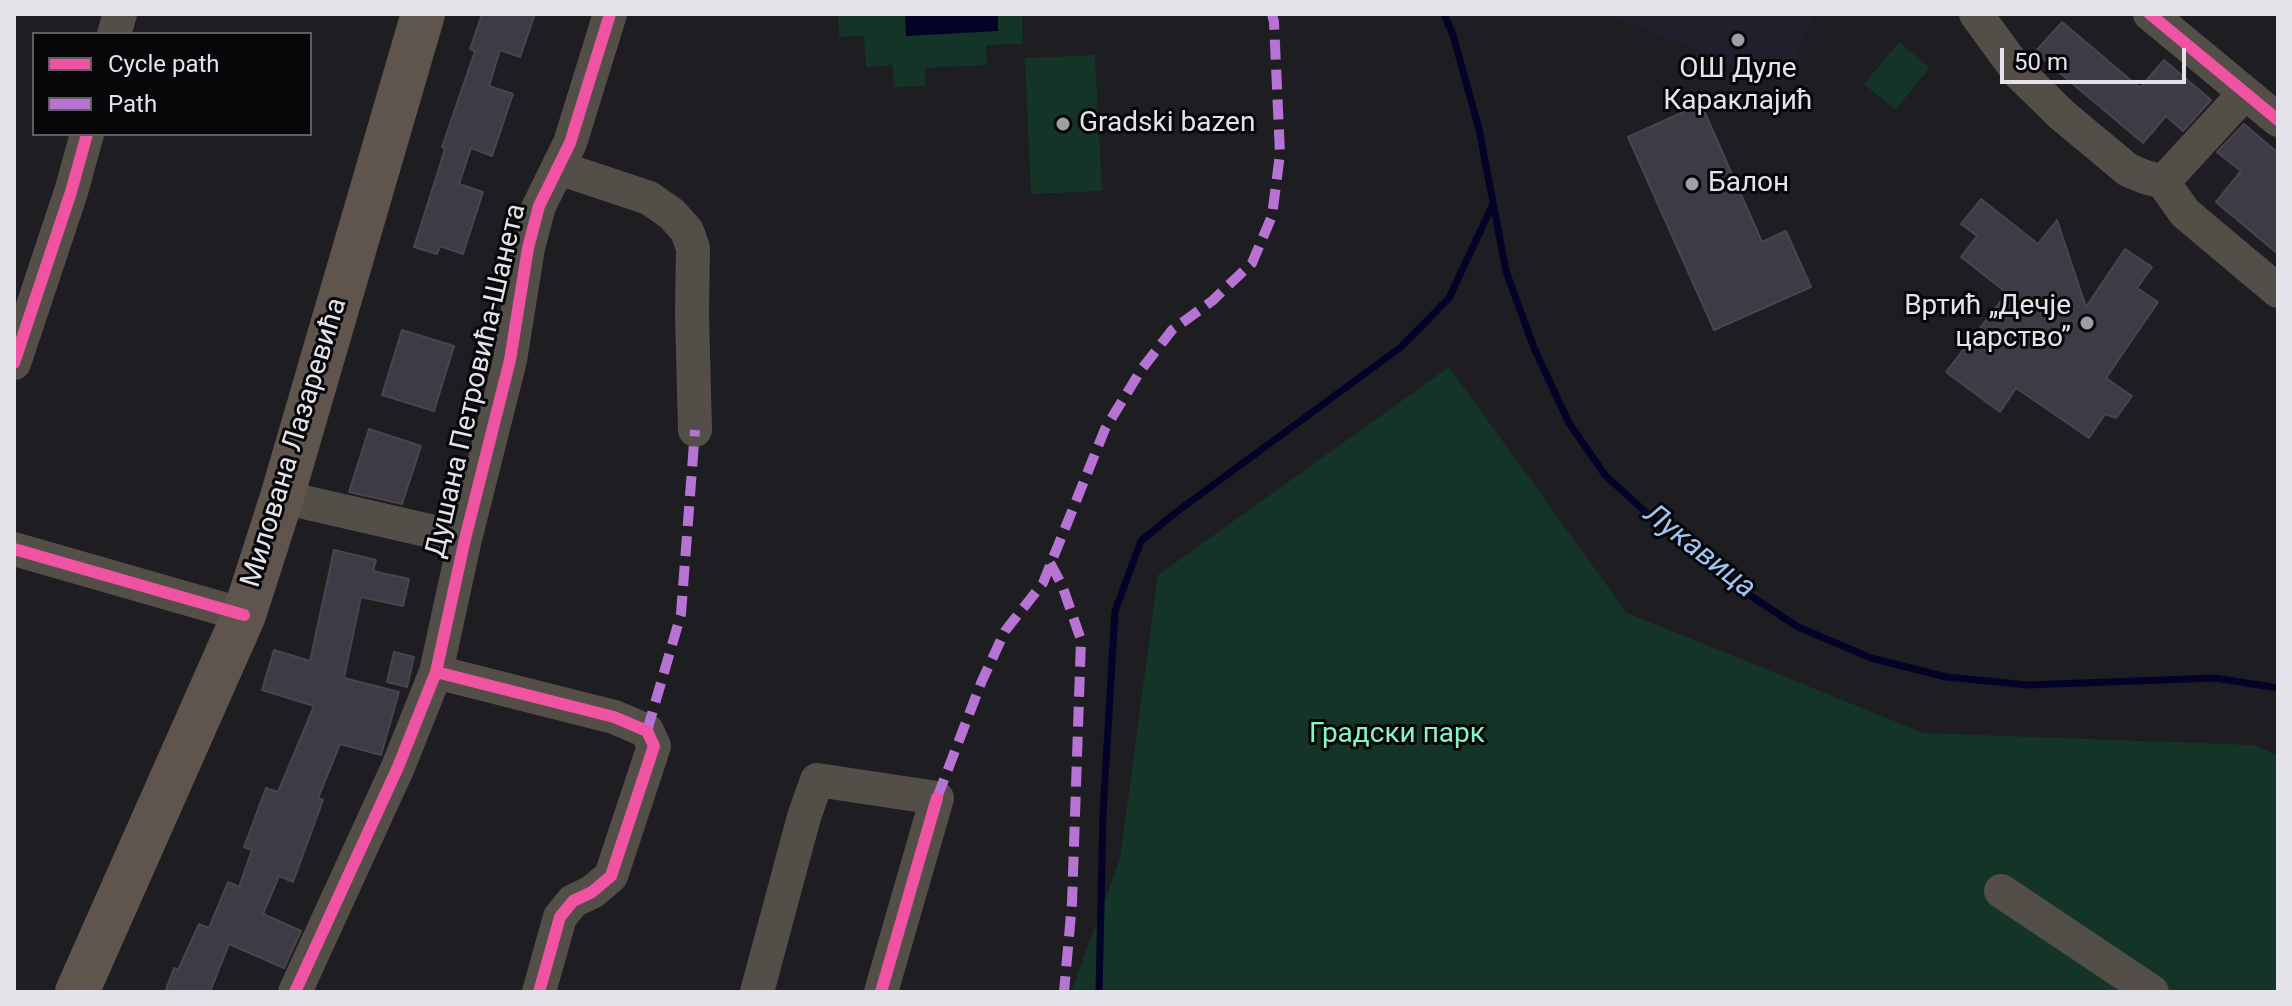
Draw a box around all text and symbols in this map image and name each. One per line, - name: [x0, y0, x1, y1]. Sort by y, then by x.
- marker: ОШ Дуле Караклајић: [1729, 31, 1747, 49]
- legend: [32, 32, 312, 136]
- scale bar: [2004, 32, 2190, 82]
- text: 50 m: [2014, 48, 2068, 76]
- text: Cycle path: [108, 50, 220, 78]
- place label: ОШ Дуле Караклајић: [1663, 53, 1813, 119]
- text: Path: [108, 90, 157, 118]
- place label: Gradski bazen: [1079, 107, 1255, 141]
- marker: Gradski bazen: [1054, 115, 1072, 133]
- place label: Балон: [1708, 167, 1789, 201]
- marker: Балон: [1683, 175, 1701, 193]
- street label: Душана Петровића-Шанета: [420, 201, 534, 561]
- place label: Вртић „Дечје царство”: [1904, 290, 2071, 356]
- street label: Милована Лазаревића: [235, 294, 355, 592]
- marker: Вртић „Дечје царство”: [2078, 314, 2096, 332]
- water label: Лукавица: [1636, 497, 1762, 607]
- park label: Градски парк: [1309, 718, 1485, 752]

